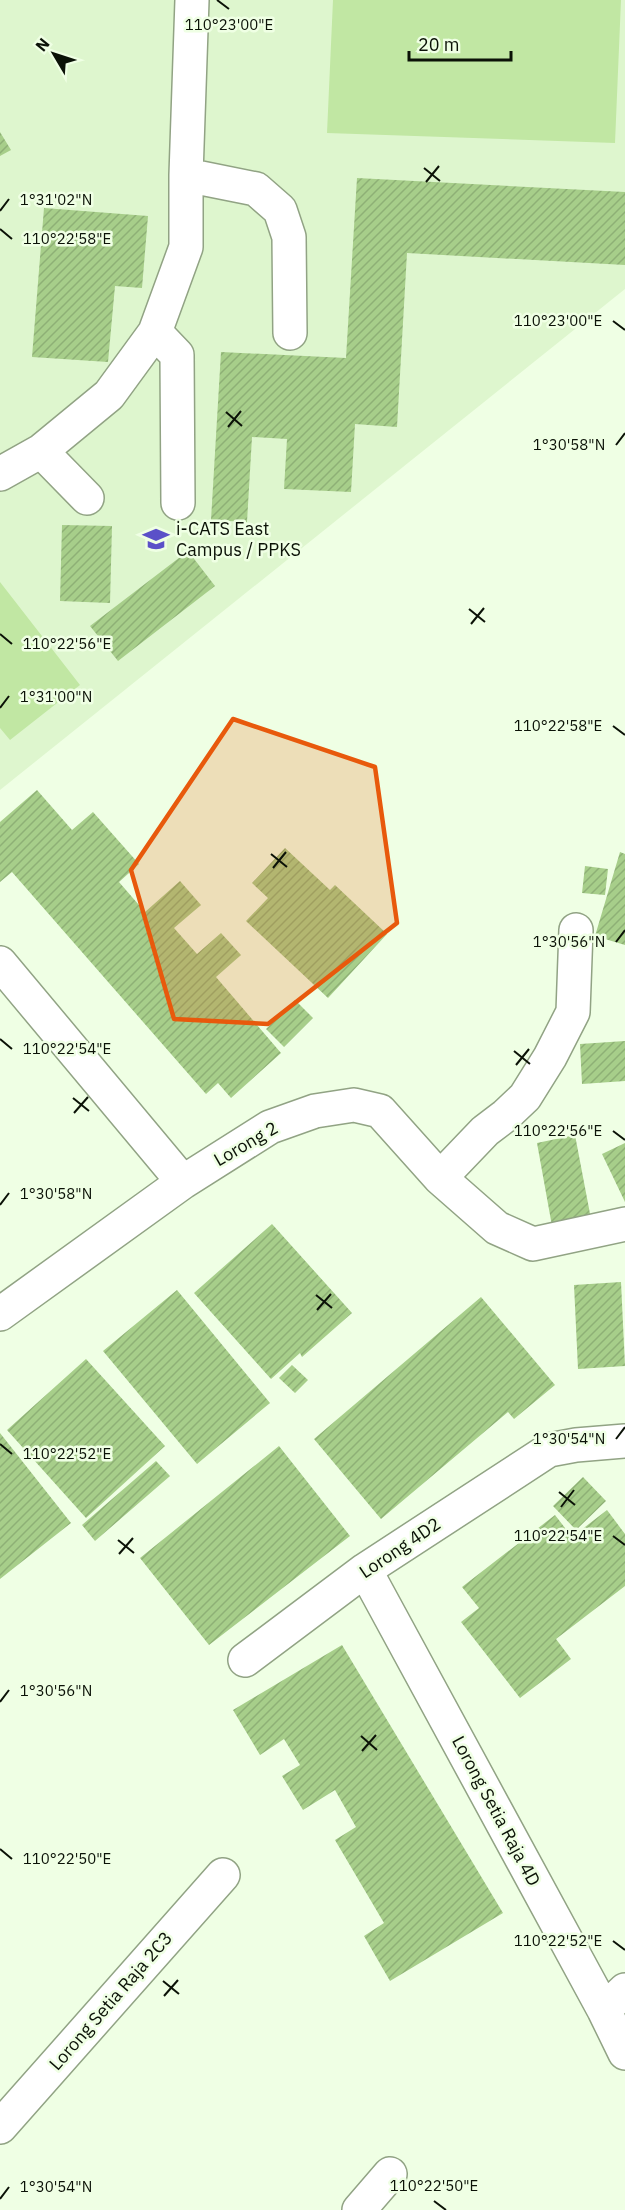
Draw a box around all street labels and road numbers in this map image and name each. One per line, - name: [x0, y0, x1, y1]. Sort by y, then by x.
- street label: Lorong 2: [210, 1116, 282, 1171]
- street label: Lorong 4D2: [355, 1512, 445, 1583]
- street label: Lorong Setia Raja 4D: [447, 1732, 546, 1890]
- street label: Lorong Setia Raja 2C3: [44, 1926, 177, 2075]

